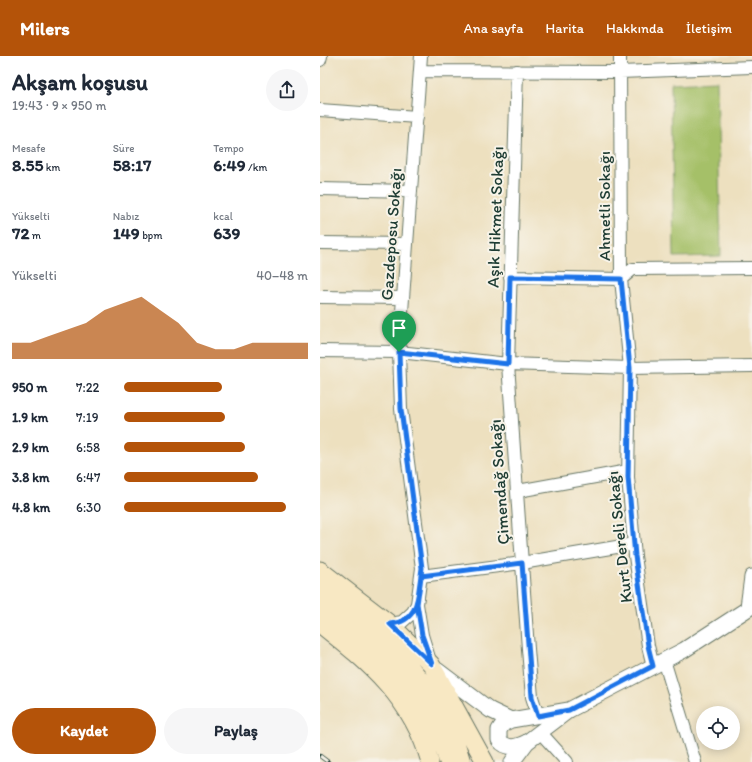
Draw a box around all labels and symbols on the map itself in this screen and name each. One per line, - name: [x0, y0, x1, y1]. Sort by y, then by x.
- street label: Aşık Hikmet Sokağı: [483, 146, 507, 288]
- street label: Ahmetli Sokağı: [594, 151, 614, 261]
- street label: Gazdeposu Sokağı: [376, 167, 406, 301]
- pin: [382, 311, 416, 352]
- street label: Çimendağ Sokağı: [485, 419, 513, 545]
- street label: Kurt Dereli Sokağı: [602, 470, 636, 604]

